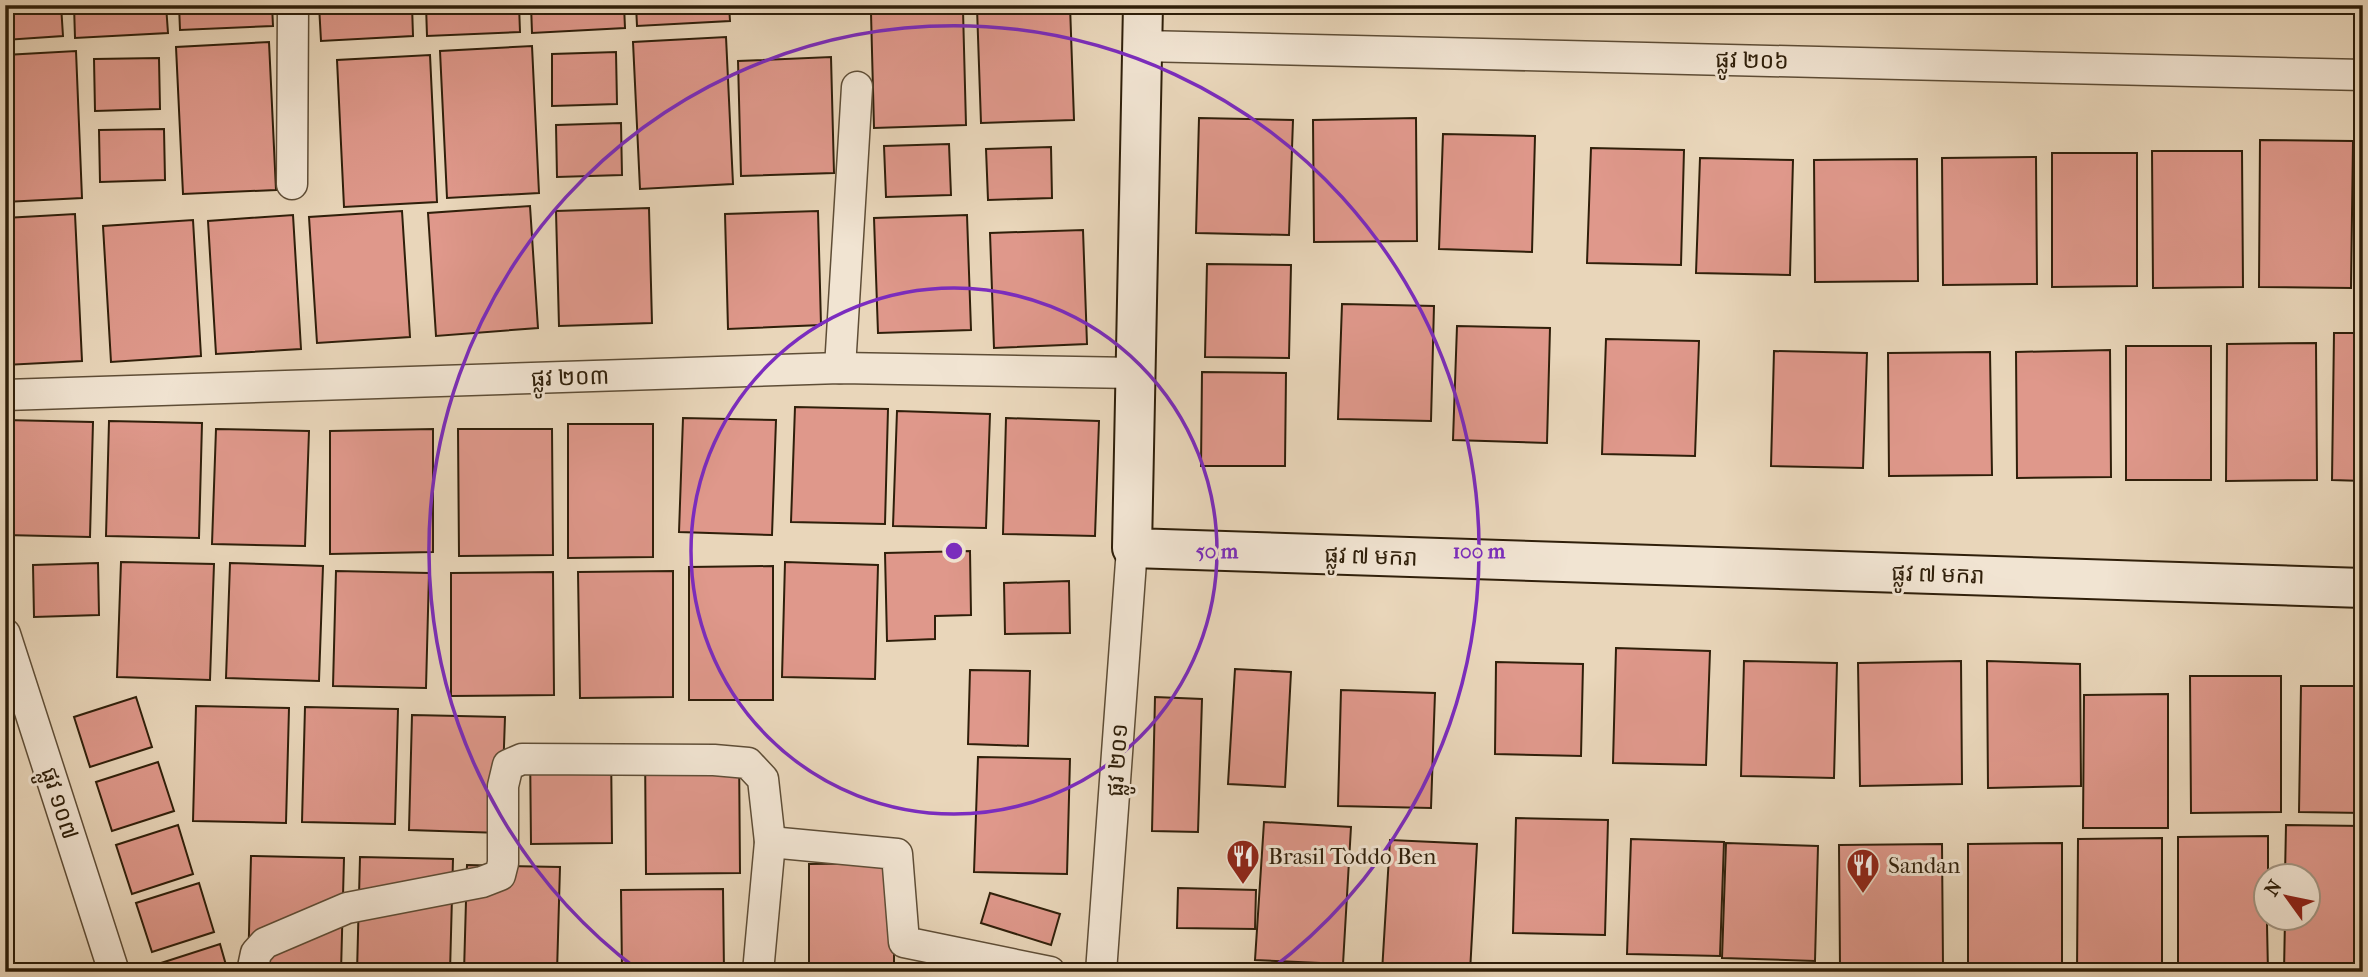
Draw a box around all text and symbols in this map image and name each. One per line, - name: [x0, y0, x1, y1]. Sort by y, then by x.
- street label: ផ្លូវ ២០៦: [1715, 46, 1789, 82]
- street label: ផ្លូវ ២០៣: [530, 363, 610, 400]
- centre of rings: [942, 539, 966, 563]
- text: 50 m: [1196, 539, 1239, 563]
- text: 100 m: [1453, 539, 1506, 563]
- street label: ផ្លូវ ៧ មករា: [1324, 541, 1418, 579]
- street label: ផ្លូវ ៧ មករា: [1891, 559, 1985, 597]
- street label: ផ្លូវ ២០១: [1101, 722, 1141, 798]
- street label: ផ្លូវ ១០៧: [28, 764, 84, 845]
- restaurant icon: Brasil Toddo Ben: [1224, 837, 1262, 886]
- place label: Brasil Toddo Ben: [1268, 843, 1437, 870]
- restaurant icon: Sandan: [1844, 846, 1882, 895]
- place label: Sandan: [1888, 852, 1961, 879]
- north arrow: [2252, 862, 2322, 932]
- text: N: [2260, 876, 2287, 900]

